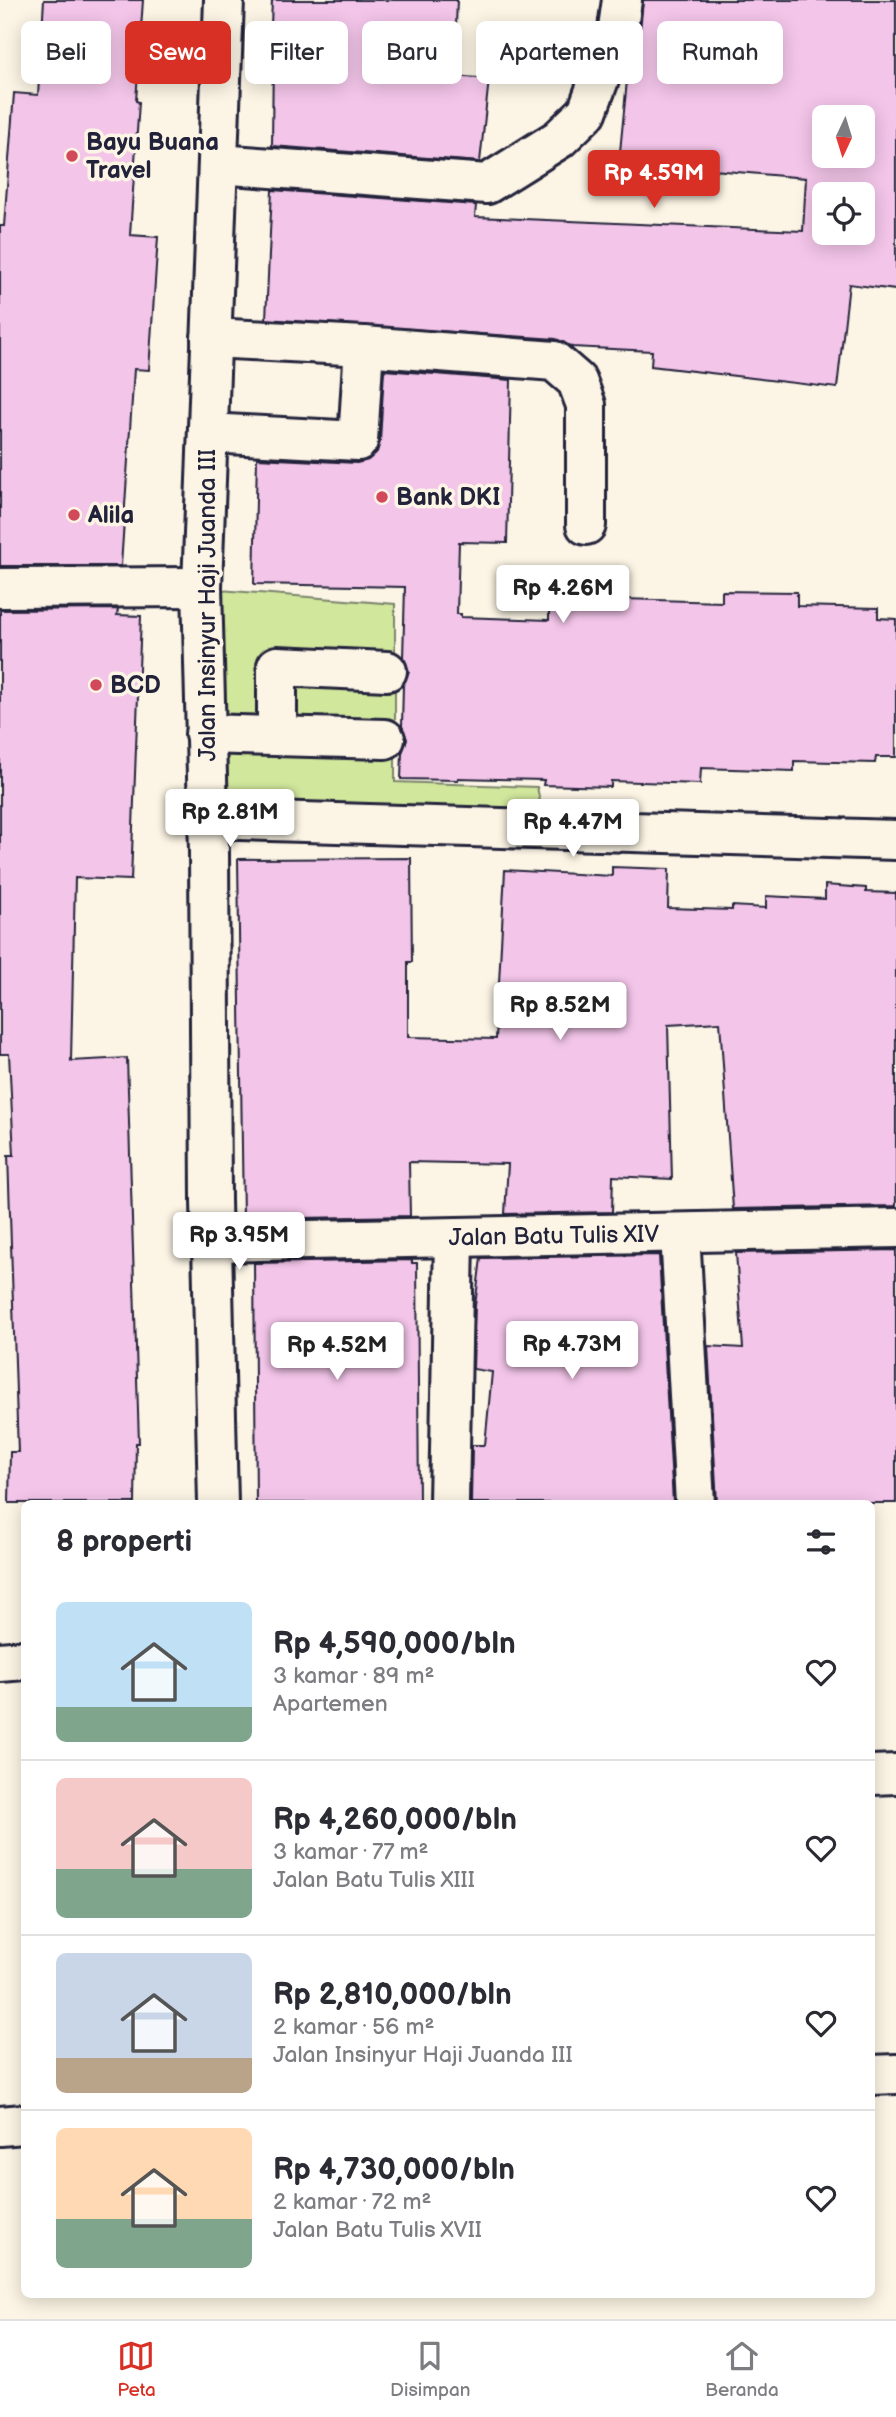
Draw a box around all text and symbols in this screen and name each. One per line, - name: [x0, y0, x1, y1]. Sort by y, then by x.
- chip: Beli: [21, 21, 111, 84]
- chip: Sewa: [125, 21, 231, 84]
- chip: Filter: [245, 21, 348, 84]
- chip: Baru: [362, 21, 462, 84]
- chip: Apartemen: [476, 21, 643, 84]
- chip: Rumah: [657, 21, 783, 84]
- north arrow: [812, 105, 875, 168]
- map controls: [812, 105, 875, 245]
- place label: Bayu Buana Travel: [86, 128, 219, 185]
- marker: Bayu Buana Travel: [64, 148, 80, 164]
- pin: Rp 4.59M: [582, 150, 726, 210]
- text: Rp 4.59M: [604, 159, 704, 187]
- button: locate: [812, 182, 875, 245]
- street label: Jalan Insinyur Haji Juanda III: [193, 449, 222, 761]
- place label: Bank DKI: [396, 483, 500, 512]
- marker: Bank DKI: [374, 489, 390, 505]
- place label: Alila: [87, 501, 134, 530]
- marker: Alila: [66, 507, 82, 523]
- pin: Rp 4.26M: [491, 566, 635, 625]
- text: Rp 4.26M: [512, 574, 614, 602]
- place label: BCD: [110, 671, 161, 700]
- marker: BCD: [88, 677, 104, 693]
- pin: Rp 2.81M: [158, 790, 302, 849]
- text: Rp 2.81M: [181, 798, 279, 826]
- pin: Rp 4.47M: [501, 800, 645, 859]
- text: Rp 4.47M: [523, 808, 623, 836]
- pin: Rp 8.52M: [488, 982, 632, 1042]
- text: Rp 8.52M: [510, 991, 610, 1019]
- pin: Rp 3.95M: [167, 1212, 311, 1272]
- street label: Jalan Batu Tulis XIV: [448, 1220, 660, 1252]
- text: Rp 3.95M: [189, 1221, 289, 1249]
- pin: Rp 4.52M: [265, 1322, 409, 1382]
- pin: Rp 4.73M: [500, 1322, 644, 1381]
- text: Rp 4.73M: [522, 1330, 622, 1358]
- text: Rp 4.52M: [287, 1331, 387, 1359]
- icon: filters: [802, 1523, 840, 1561]
- text: 8 properti: [56, 1524, 192, 1560]
- text: Rp 4,590,000/bln: [273, 1626, 516, 1662]
- icon: home: [112, 1630, 196, 1714]
- icon: heart: [802, 1653, 840, 1691]
- text: 3 kamar · 89 m²: [273, 1662, 434, 1690]
- text: Apartemen: [273, 1690, 388, 1718]
- text: Rp 4,260,000/bln: [273, 1802, 517, 1838]
- icon: home: [112, 1806, 196, 1890]
- icon: heart: [802, 1829, 840, 1867]
- text: 3 kamar · 77 m²: [273, 1838, 428, 1866]
- text: Jalan Batu Tulis XIII: [273, 1866, 475, 1894]
- text: Rp 2,810,000/bln: [273, 1977, 512, 2013]
- icon: home: [112, 1981, 196, 2065]
- icon: heart: [802, 2004, 840, 2042]
- text: 2 kamar · 56 m²: [273, 2013, 434, 2041]
- text: Jalan Insinyur Haji Juanda III: [273, 2041, 573, 2069]
- text: Rp 4,730,000/bln: [273, 2152, 515, 2188]
- icon: home: [112, 2156, 196, 2240]
- icon: heart: [802, 2179, 840, 2217]
- text: 2 kamar · 72 m²: [273, 2188, 431, 2216]
- text: Jalan Batu Tulis XVII: [273, 2216, 482, 2244]
- tab: Peta: [117, 2337, 156, 2402]
- tab: Disimpan: [390, 2337, 470, 2402]
- tab: Beranda: [705, 2337, 779, 2402]

